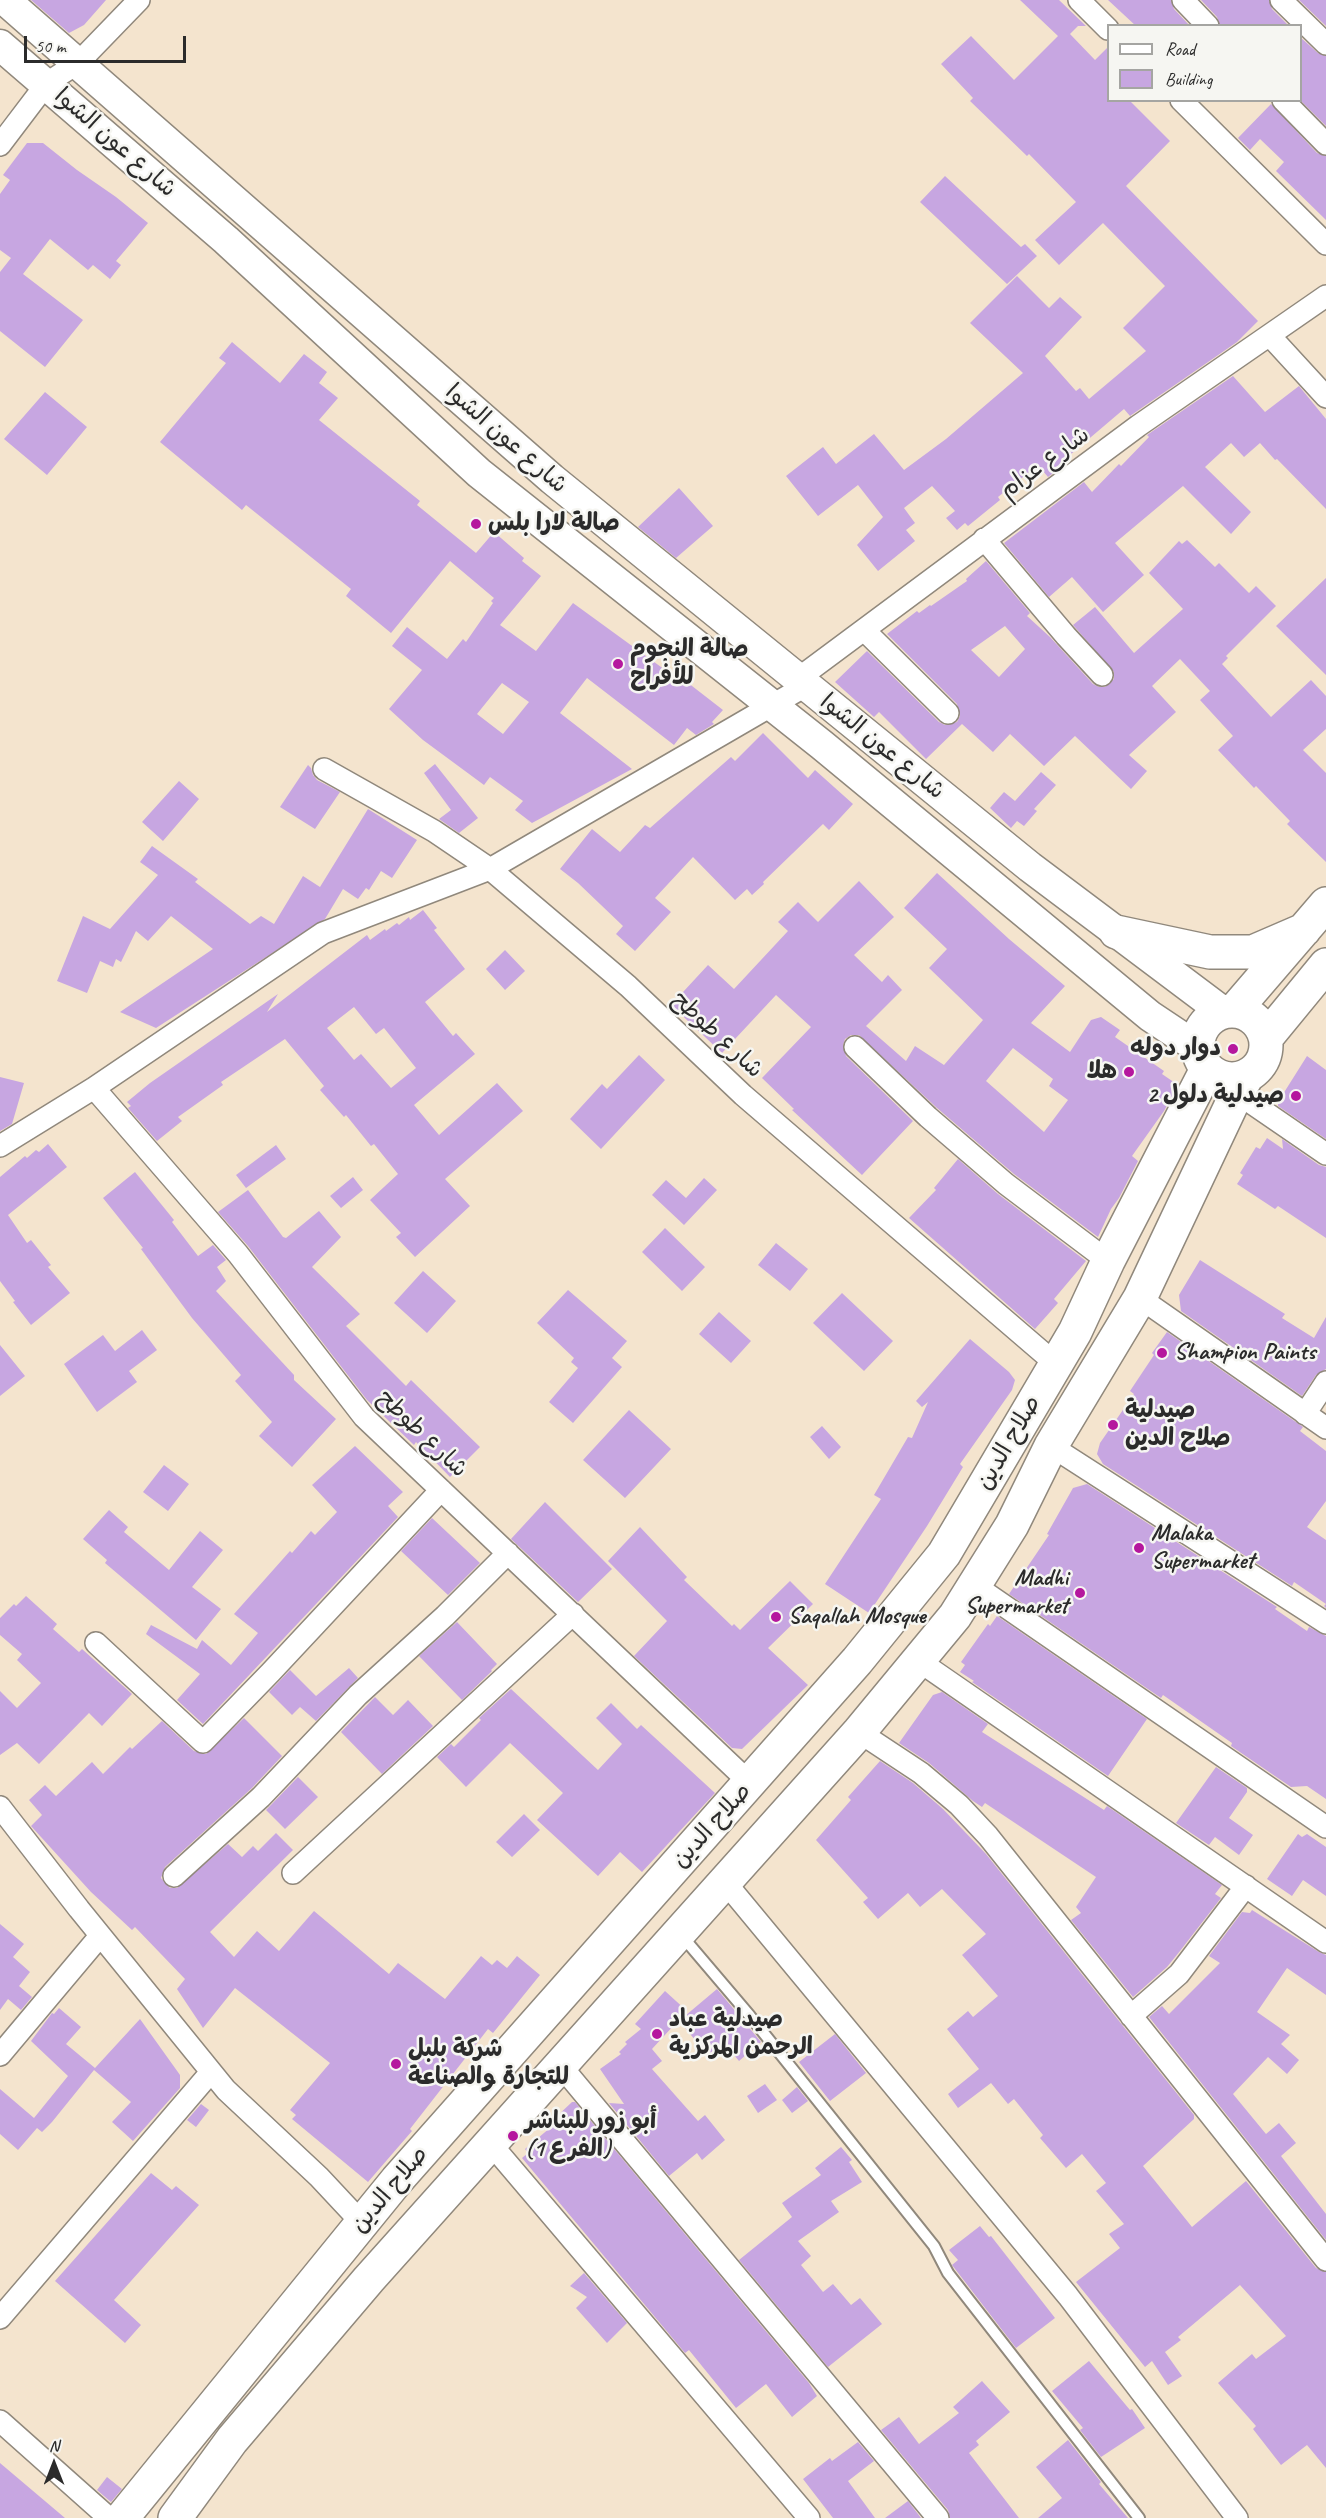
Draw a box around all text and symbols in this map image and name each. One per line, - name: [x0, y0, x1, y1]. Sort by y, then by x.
- scale bar: [27, 24, 189, 62]
- legend: [1107, 24, 1302, 102]
- text: 50 m: [35, 35, 66, 57]
- text: Road: [1165, 38, 1195, 60]
- text: Building: [1165, 68, 1212, 90]
- street label: شارع عون الشوا: [48, 82, 182, 204]
- street label: شارع عون الشوا: [439, 378, 573, 500]
- street label: شارع عزام: [994, 421, 1096, 505]
- place label: صالة لارا بلس: [488, 510, 620, 538]
- marker: صالة لارا بلس: [469, 517, 483, 531]
- place label: صالة النجوم للأفراح: [630, 636, 748, 692]
- marker: صالة النجوم للأفراح: [611, 657, 625, 671]
- street label: شارع عون الشوا: [814, 688, 950, 806]
- street label: شارع طوطح: [665, 985, 769, 1085]
- place label: دوار دوله: [1130, 1035, 1221, 1063]
- marker: دوار دوله: [1226, 1042, 1240, 1056]
- place label: هلا: [1087, 1058, 1117, 1086]
- marker: هلا: [1122, 1065, 1136, 1079]
- place label: صيدلية دلول 2: [1146, 1082, 1284, 1110]
- marker: صيدلية دلول 2: [1289, 1089, 1303, 1103]
- place label: Shampion Paints: [1174, 1339, 1315, 1367]
- marker: Shampion Paints: [1155, 1346, 1169, 1360]
- street label: شارع طوطح: [371, 1384, 473, 1484]
- street label: صلاح الدين: [970, 1391, 1048, 1495]
- place label: صيدلية صلاح الدين: [1125, 1397, 1230, 1453]
- marker: صيدلية صلاح الدين: [1106, 1418, 1120, 1432]
- place label: Malaka Supermarket: [1151, 1520, 1254, 1576]
- marker: Malaka Supermarket: [1132, 1541, 1146, 1555]
- place label: Madhi Supermarket: [965, 1565, 1068, 1621]
- marker: Madhi Supermarket: [1073, 1586, 1087, 1600]
- place label: Saqallah Mosque: [788, 1603, 926, 1631]
- marker: Saqallah Mosque: [769, 1610, 783, 1624]
- street label: صلاح الدين: [666, 1778, 758, 1874]
- place label: صيدلية عباد الرحمن المركزية: [669, 2006, 813, 2062]
- marker: صيدلية عباد الرحمن المركزية: [650, 2027, 664, 2041]
- place label: شركة بلبل للتجارة والصناعة: [408, 2036, 569, 2092]
- marker: شركة بلبل للتجارة والصناعة: [389, 2057, 403, 2071]
- place label: أبو زور للبناشر (الفرع 1): [525, 2108, 656, 2164]
- marker: أبو زور للبناشر (الفرع 1): [506, 2129, 520, 2143]
- street label: صلاح الدين: [345, 2141, 435, 2239]
- north arrow: [24, 2434, 84, 2494]
- text: N: [49, 2436, 59, 2456]

